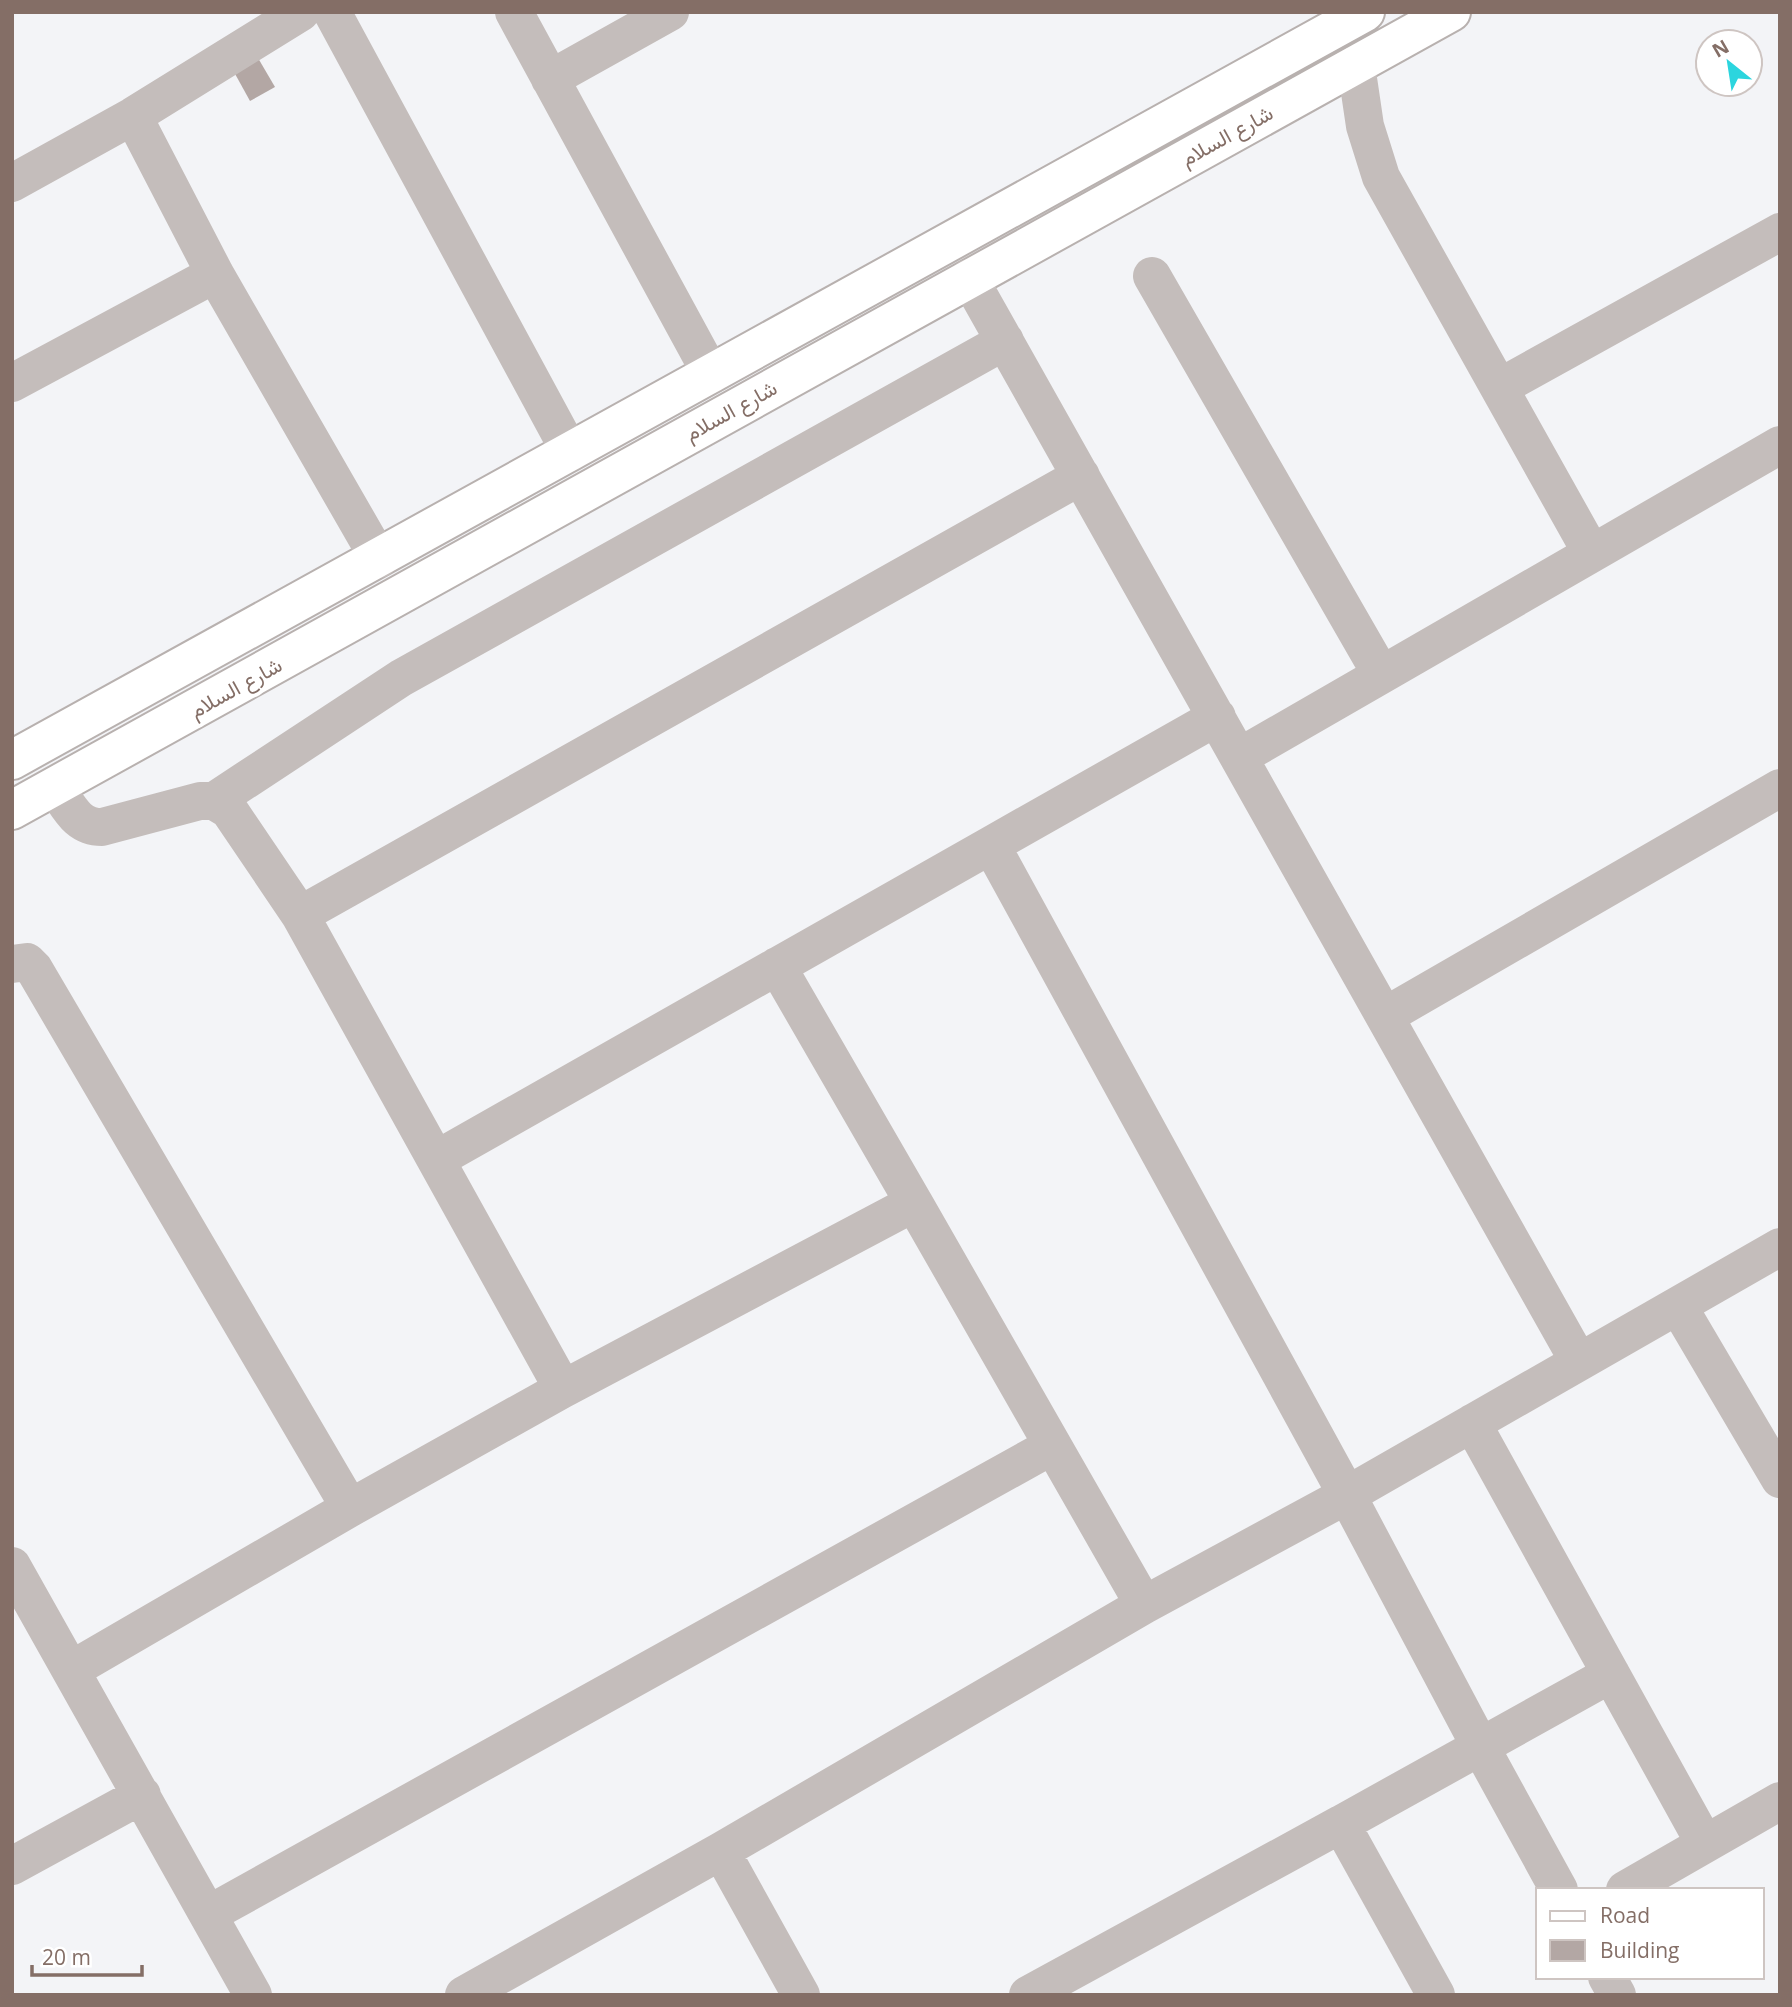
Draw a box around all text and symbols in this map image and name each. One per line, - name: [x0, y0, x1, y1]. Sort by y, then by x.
- north arrow: [1694, 28, 1764, 98]
- text: N: [1707, 33, 1734, 63]
- street label: شارع السلام: [1175, 98, 1278, 173]
- street label: شارع السلام: [679, 373, 782, 448]
- street label: شارع السلام: [184, 650, 287, 725]
- legend: [1536, 1888, 1764, 1979]
- text: Road: [1600, 1901, 1650, 1929]
- scale bar: [32, 1934, 142, 1978]
- text: Building: [1600, 1936, 1679, 1964]
- text: 20 m: [42, 1943, 91, 1971]

